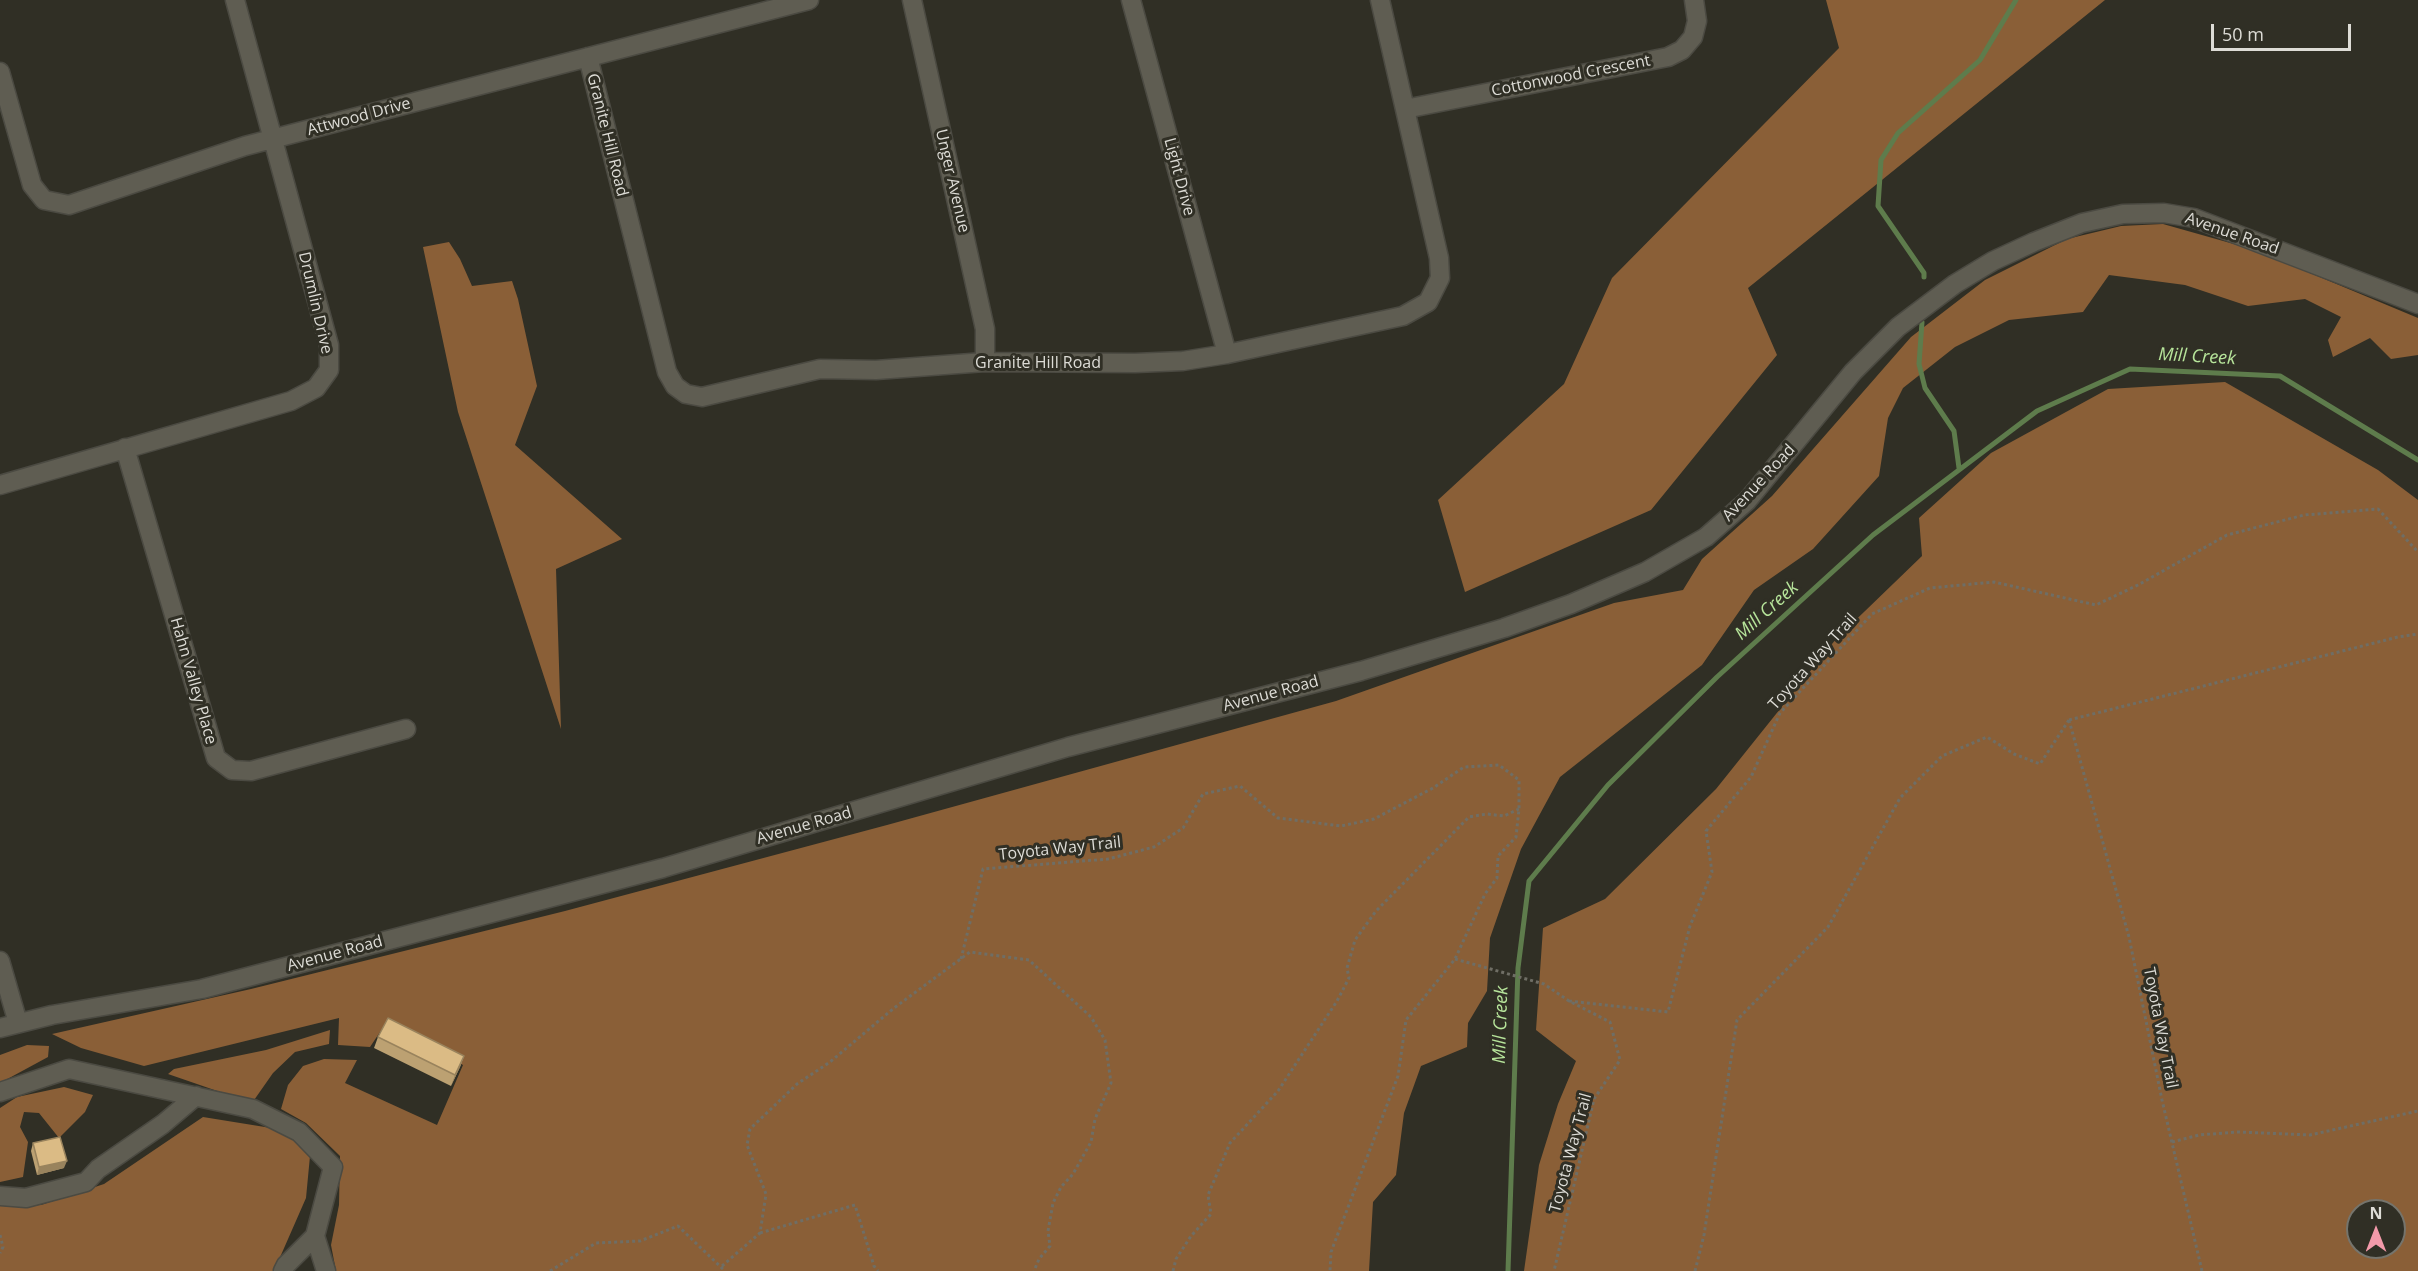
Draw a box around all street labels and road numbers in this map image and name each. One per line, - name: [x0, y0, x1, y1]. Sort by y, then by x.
- street label: Cottonwood Crescent: [1490, 51, 1652, 101]
- street label: Granite Hill Road: [582, 72, 632, 198]
- street label: Attwood Drive: [305, 94, 413, 140]
- street label: Unger Avenue: [931, 127, 973, 235]
- street label: Light Drive: [1159, 136, 1199, 218]
- street label: Avenue Road: [2183, 209, 2281, 259]
- street label: Drumlin Drive: [294, 250, 336, 356]
- street label: Granite Hill Road: [975, 353, 1101, 373]
- street label: Avenue Road: [1719, 441, 1799, 525]
- street label: Toyota Way Trail: [1765, 610, 1861, 714]
- street label: Hahn Valley Place: [166, 615, 220, 747]
- street label: Avenue Road: [1221, 672, 1321, 716]
- street label: Avenue Road: [754, 803, 854, 849]
- street label: Toyota Way Trail: [998, 833, 1122, 865]
- street label: Avenue Road: [285, 932, 385, 976]
- street label: Toyota Way Trail: [2139, 966, 2181, 1090]
- street label: Toyota Way Trail: [1546, 1091, 1596, 1215]

